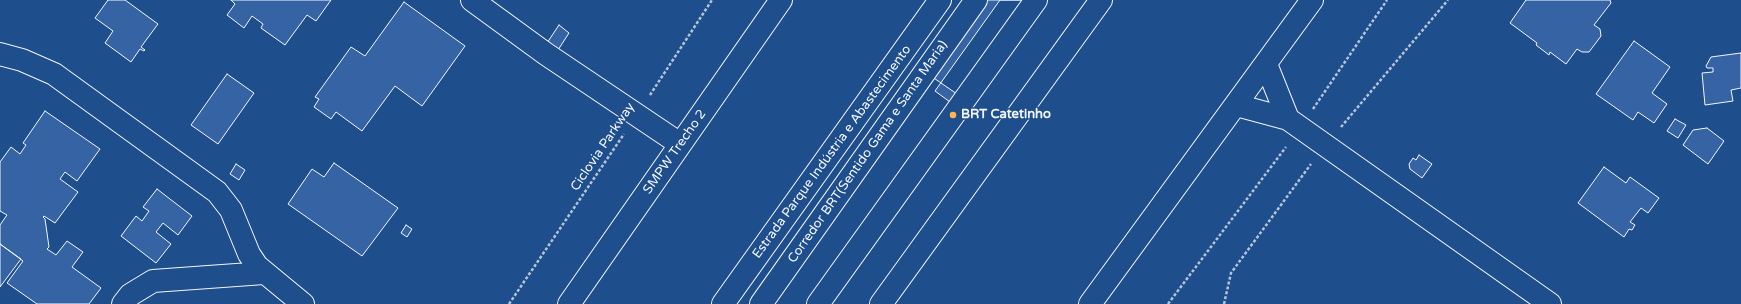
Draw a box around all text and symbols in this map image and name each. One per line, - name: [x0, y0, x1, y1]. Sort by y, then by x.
- street label: Corredor BRT(Sentido Gama e Santa Maria): [785, 38, 951, 266]
- street label: Estrada Parque Indústria e Abastecimento: [749, 42, 915, 262]
- street label: Ciclovia Parkway: [568, 100, 638, 194]
- street label: SMPW Trecho 2: [640, 107, 710, 197]
- place label: BRT Catetinho: [961, 107, 1051, 123]
- marker: BRT Catetinho: [948, 110, 958, 120]

